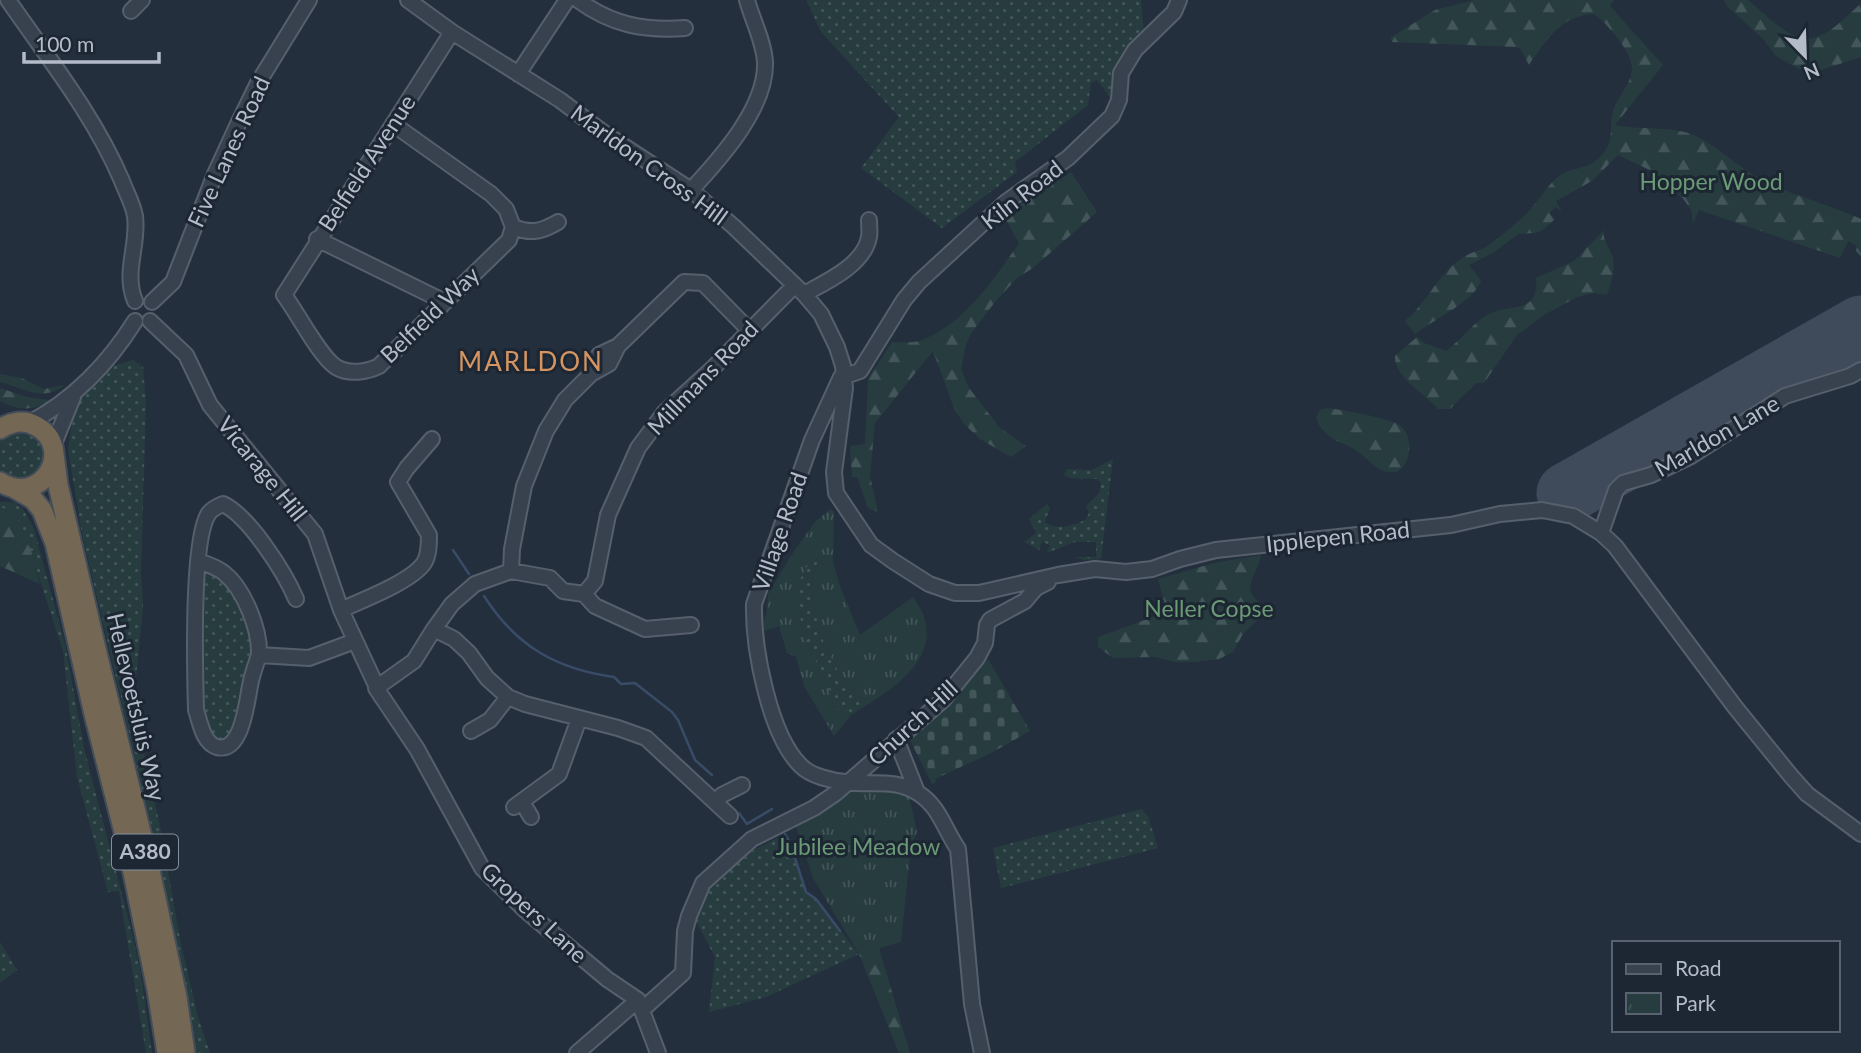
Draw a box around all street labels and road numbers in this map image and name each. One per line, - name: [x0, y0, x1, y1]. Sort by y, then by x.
- street label: Five Lanes Road: [181, 72, 275, 231]
- street label: Belfield Avenue: [312, 89, 421, 236]
- street label: Marldon Cross Hill: [566, 98, 733, 230]
- street label: Kiln Road: [975, 154, 1068, 235]
- street label: Belfield Way: [374, 260, 485, 368]
- street label: Millmans Road: [641, 314, 764, 440]
- street label: Marldon Lane: [1649, 388, 1784, 482]
- street label: Vicarage Hill: [212, 410, 314, 526]
- street label: Village Road: [746, 468, 813, 595]
- street label: Ipplepen Road: [1265, 515, 1411, 557]
- street label: Hellevoetsluis Way: [102, 610, 172, 803]
- street label: Church Hill: [862, 674, 963, 771]
- road number: A380: [112, 834, 178, 870]
- street label: Gropers Lane: [476, 856, 594, 969]

